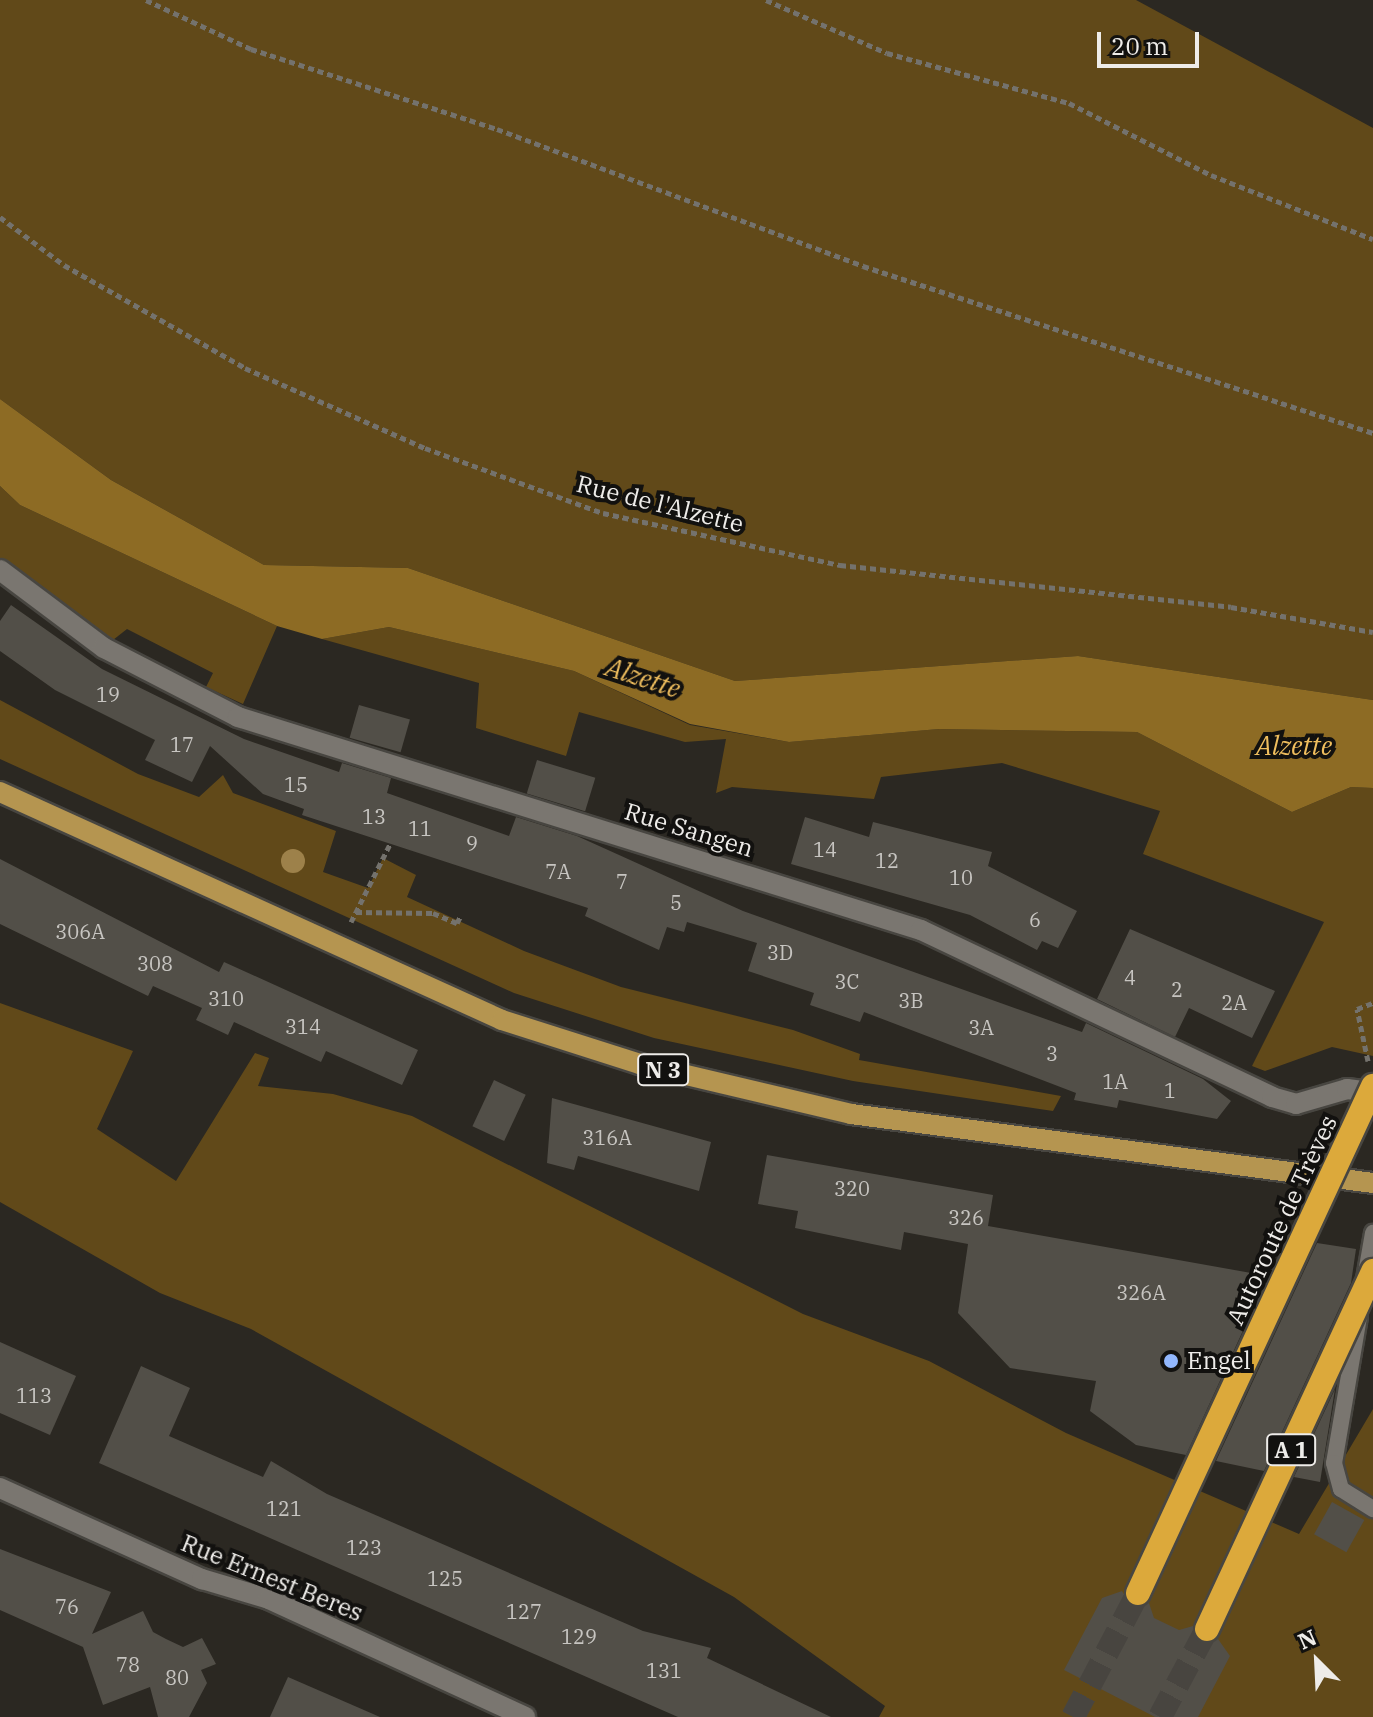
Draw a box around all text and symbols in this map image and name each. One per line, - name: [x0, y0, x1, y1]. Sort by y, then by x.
- scale bar: [1101, 16, 1203, 66]
- text: 20 m: [1111, 30, 1168, 62]
- street label: Rue de l'Alzette: [574, 469, 746, 539]
- water label: Alzette: [602, 651, 684, 705]
- house number: 19: [96, 682, 120, 706]
- water label: Alzette: [1256, 730, 1332, 762]
- house number: 17: [170, 732, 194, 756]
- house number: 15: [284, 772, 308, 796]
- street label: Rue Sangen: [621, 797, 757, 863]
- house number: 13: [362, 804, 386, 828]
- house number: 11: [408, 816, 432, 840]
- house number: 9: [466, 831, 478, 855]
- house number: 14: [813, 837, 837, 861]
- house number: 12: [875, 848, 899, 872]
- house number: 7A: [545, 859, 571, 883]
- house number: 10: [949, 865, 973, 889]
- house number: 7: [616, 869, 628, 893]
- house number: 5: [670, 890, 682, 914]
- house number: 6: [1029, 907, 1041, 931]
- house number: 306A: [55, 919, 105, 943]
- house number: 3D: [767, 940, 793, 964]
- house number: 308: [137, 951, 173, 975]
- house number: 4: [1124, 965, 1136, 989]
- house number: 3C: [835, 969, 859, 993]
- house number: 2: [1171, 977, 1183, 1001]
- house number: 310: [208, 986, 244, 1010]
- house number: 3B: [898, 988, 924, 1012]
- house number: 2A: [1221, 990, 1247, 1014]
- house number: 314: [285, 1014, 321, 1038]
- house number: 3A: [968, 1015, 994, 1039]
- house number: 3: [1046, 1041, 1058, 1065]
- road number: N 3: [637, 1052, 689, 1088]
- house number: 1A: [1102, 1069, 1128, 1093]
- house number: 1: [1164, 1078, 1176, 1102]
- street label: Autoroute de Trèves: [1221, 1111, 1343, 1329]
- house number: 316A: [582, 1125, 632, 1149]
- house number: 320: [834, 1176, 870, 1200]
- house number: 326: [948, 1205, 984, 1229]
- house number: 326A: [1116, 1280, 1166, 1304]
- place label: Engel: [1187, 1347, 1251, 1375]
- marker: Engel: [1162, 1352, 1180, 1370]
- house number: 113: [16, 1383, 52, 1407]
- road number: A 1: [1265, 1432, 1317, 1468]
- house number: 121: [266, 1496, 302, 1520]
- street label: Rue Ernest Beres: [177, 1528, 367, 1628]
- house number: 123: [346, 1535, 382, 1559]
- house number: 125: [427, 1566, 463, 1590]
- house number: 76: [55, 1594, 79, 1618]
- house number: 127: [506, 1599, 542, 1623]
- north arrow: [1277, 1621, 1357, 1701]
- text: N: [1293, 1622, 1321, 1655]
- house number: 129: [561, 1624, 597, 1648]
- house number: 78: [116, 1652, 140, 1676]
- house number: 131: [646, 1658, 682, 1682]
- house number: 80: [165, 1665, 189, 1689]

